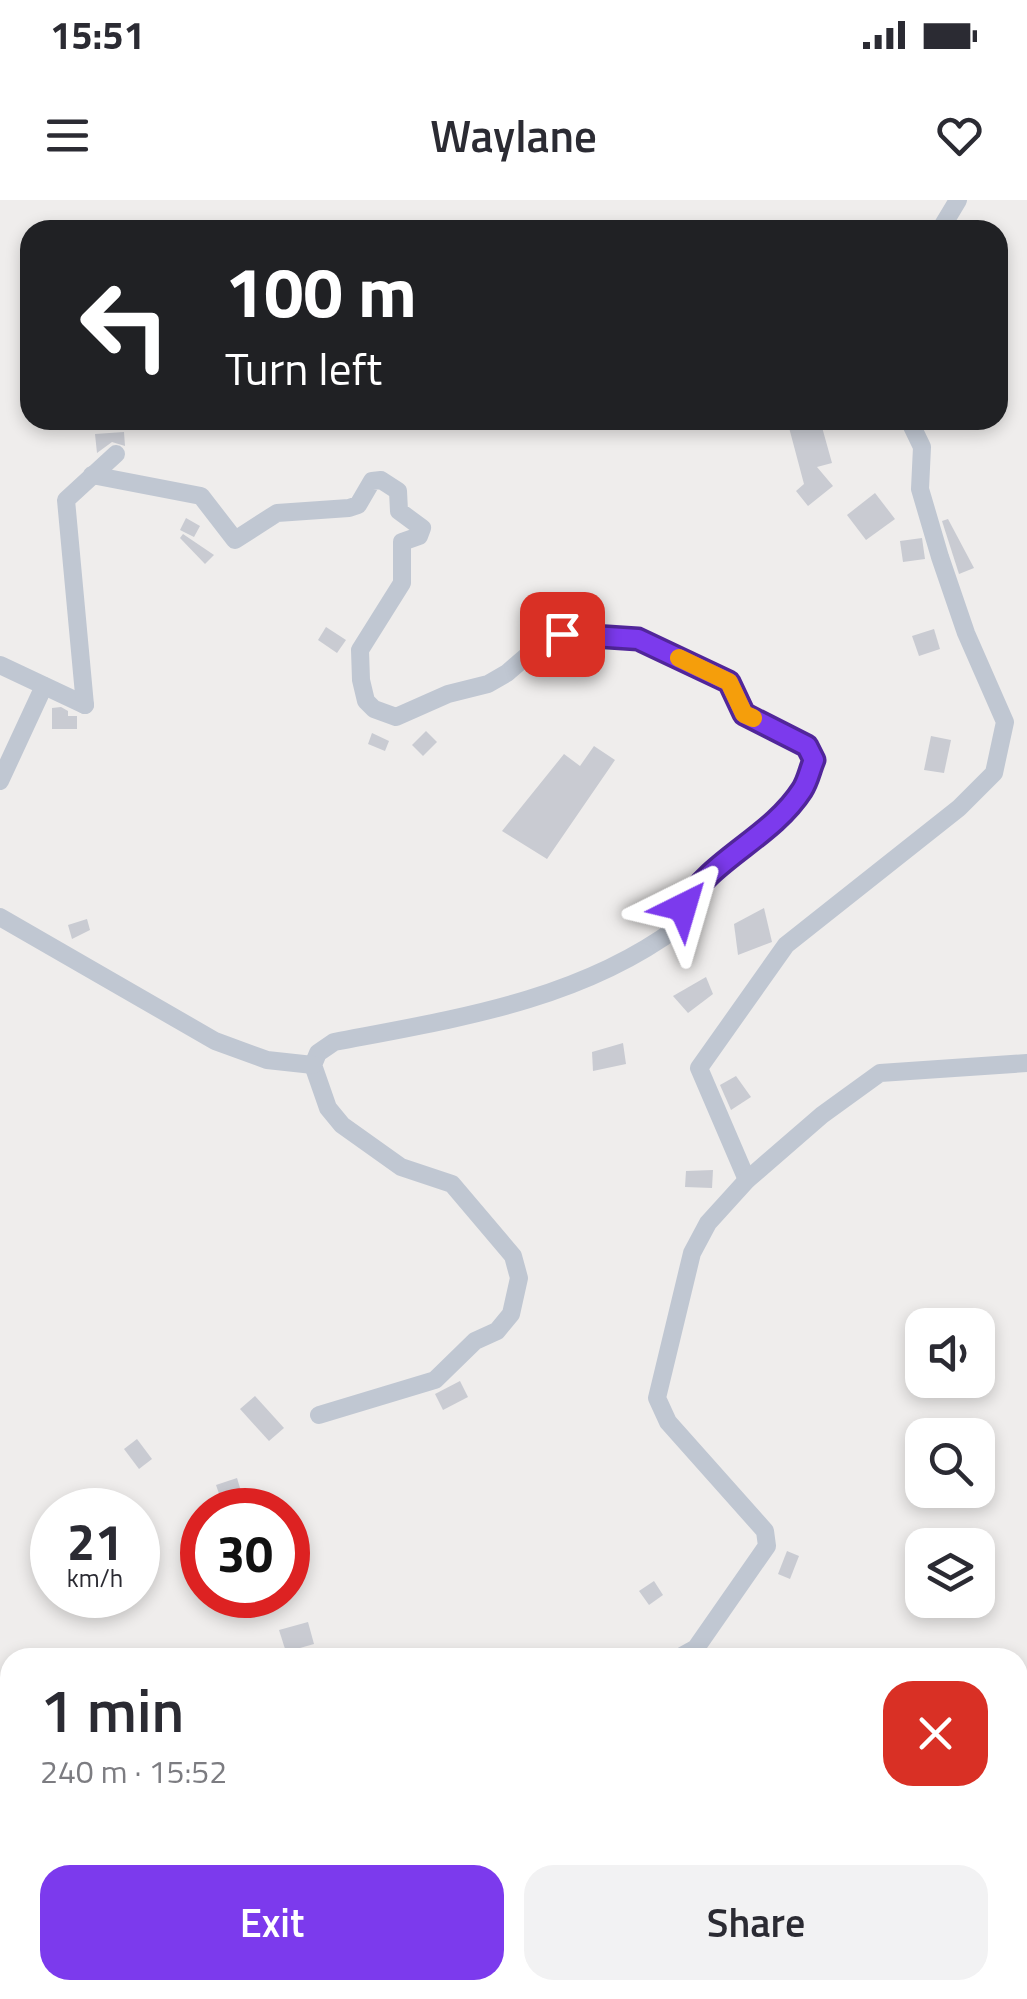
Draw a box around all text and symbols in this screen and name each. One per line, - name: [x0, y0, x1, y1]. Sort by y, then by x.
- text: 15:51: [50, 6, 145, 64]
- text: Waylane: [430, 101, 597, 169]
- icon: menu: [40, 108, 95, 163]
- icon: heart: [932, 108, 987, 163]
- text: 100 m: [225, 238, 417, 344]
- icon: left: [60, 260, 190, 390]
- text: Turn left: [225, 334, 382, 402]
- pin: [520, 592, 605, 677]
- icon: arrive: [535, 607, 590, 662]
- position arrow: [631, 855, 735, 959]
- map controls: [905, 1308, 995, 1618]
- button: sound: [905, 1308, 995, 1398]
- button: search: [905, 1418, 995, 1508]
- speed limit sign: 30: [180, 1488, 310, 1618]
- text: 21: [67, 1503, 123, 1579]
- button: layers: [905, 1528, 995, 1618]
- text: km/h: [67, 1559, 123, 1597]
- text: 1 min: [40, 1664, 184, 1755]
- button: close: [883, 1681, 988, 1786]
- text: 240 m · 15:52: [40, 1747, 227, 1795]
- button: Exit: [40, 1865, 504, 1980]
- button: Share: [524, 1865, 988, 1980]

